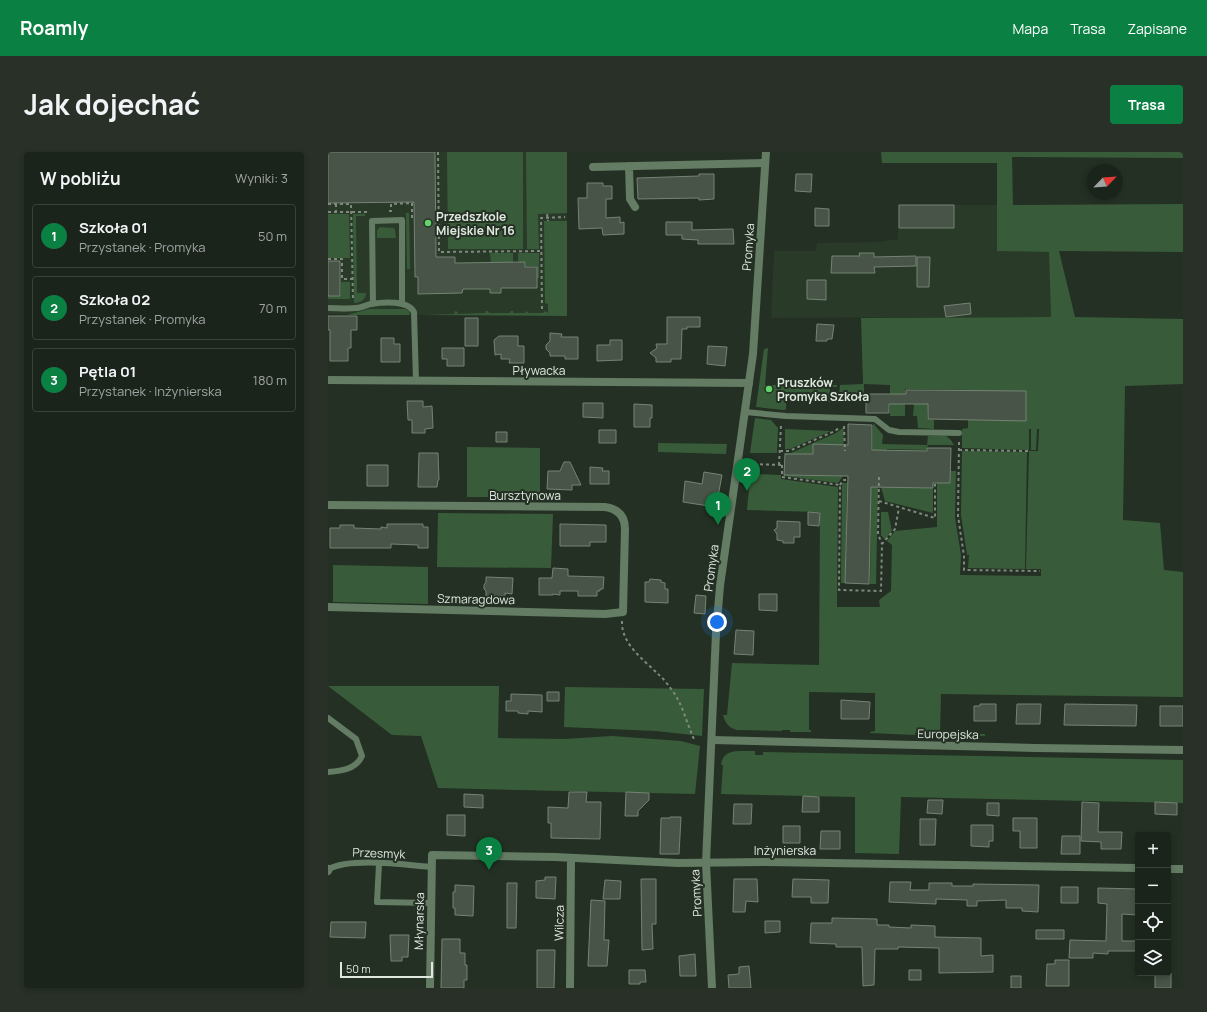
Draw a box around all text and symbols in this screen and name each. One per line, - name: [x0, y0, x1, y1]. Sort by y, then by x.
- text: Roamly: [20, 15, 88, 41]
- text: Mapa: [1013, 19, 1048, 38]
- text: Trasa: [1070, 19, 1105, 38]
- text: Zapisane: [1127, 19, 1187, 38]
- text: Jak dojechać: [24, 85, 200, 123]
- button: Trasa: [1110, 85, 1183, 124]
- north arrow: [1087, 164, 1123, 200]
- text: W pobliżu: [40, 167, 121, 190]
- text: Wyniki: 3: [235, 169, 288, 187]
- place label: Przedszkole Miejskie Nr 16: [436, 208, 515, 239]
- text: Szkoła 01: [79, 217, 148, 238]
- marker: Przedszkole Miejskie Nr 16: [423, 218, 433, 228]
- street label: Promyka: [738, 223, 758, 271]
- text: 1: [51, 227, 57, 245]
- text: 50 m: [258, 227, 287, 245]
- text: Przystanek · Promyka: [79, 238, 206, 256]
- text: Szkoła 02: [79, 289, 150, 310]
- text: 2: [50, 299, 58, 317]
- text: 70 m: [259, 299, 287, 317]
- text: Przystanek · Promyka: [79, 310, 206, 328]
- text: Pętla 01: [79, 361, 136, 382]
- street label: Pływacka: [513, 362, 565, 379]
- text: 3: [50, 371, 58, 389]
- text: 180 m: [253, 371, 287, 389]
- place label: Pruszków Promyka Szkoła: [777, 374, 869, 405]
- text: Przystanek · Inżynierska: [79, 382, 222, 400]
- marker: Pruszków Promyka Szkoła: [764, 384, 774, 394]
- pin: 2: [734, 458, 760, 491]
- street label: Bursztynowa: [489, 487, 561, 504]
- pin: 1: [705, 492, 731, 525]
- street label: Promyka: [699, 543, 723, 593]
- street label: Szmaragdowa: [437, 590, 515, 608]
- your location: [707, 612, 727, 632]
- street label: Europejska: [917, 725, 979, 743]
- map controls: [1135, 832, 1171, 976]
- button: +: [1135, 832, 1171, 868]
- pin: 3: [476, 837, 502, 870]
- street label: Inżynierska: [754, 842, 816, 859]
- street label: Przesmyk: [352, 844, 407, 862]
- button: −: [1135, 868, 1171, 904]
- street label: Promyka: [686, 869, 706, 917]
- street label: Młynarska: [410, 892, 428, 950]
- button: locate: [1135, 904, 1171, 940]
- street label: Wilcza: [550, 905, 568, 941]
- button: layers: [1135, 940, 1171, 976]
- scale bar: [340, 960, 433, 979]
- text: 50 m: [346, 961, 371, 976]

